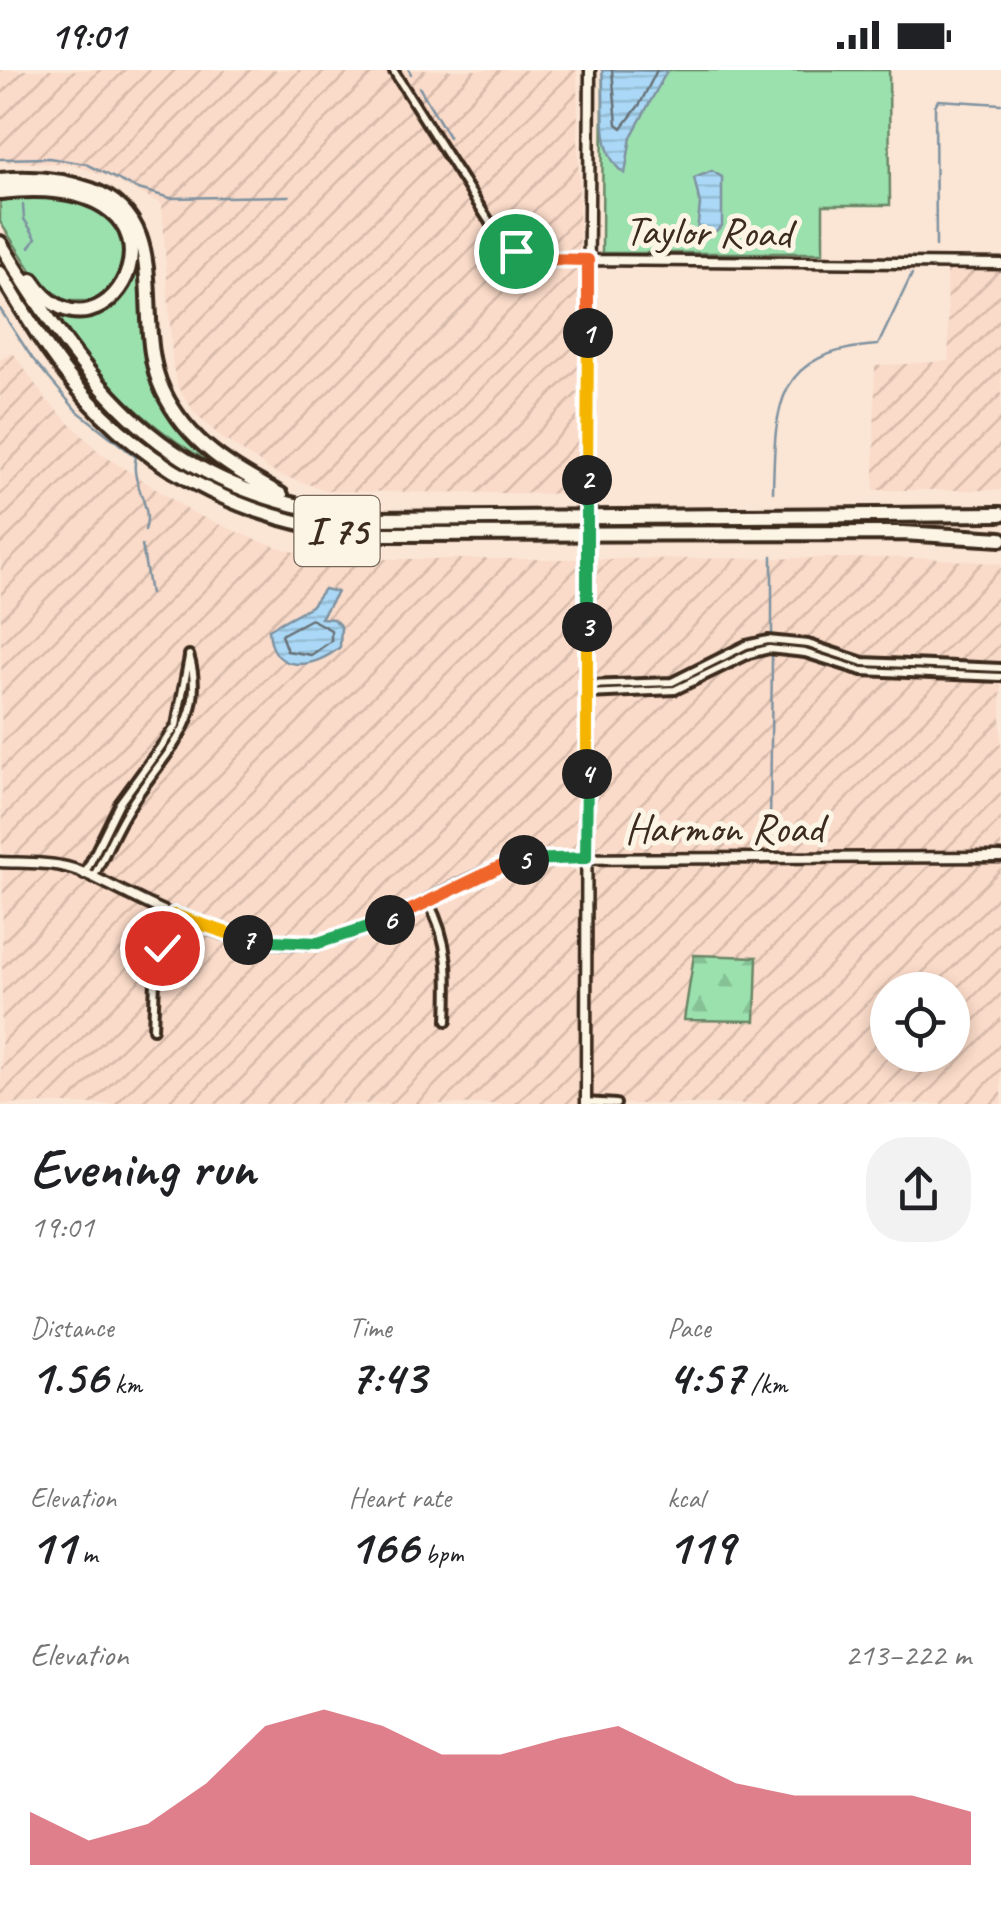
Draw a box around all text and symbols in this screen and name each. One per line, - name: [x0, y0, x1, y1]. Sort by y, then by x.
- text: 19:01: [50, 12, 125, 59]
- street label: Taylor Road: [624, 204, 798, 260]
- pin: [474, 209, 559, 294]
- icon: arrive: [489, 224, 544, 279]
- pin: 1: [563, 308, 613, 358]
- text: 1: [582, 315, 594, 350]
- pin: 2: [562, 455, 612, 505]
- text: 2: [581, 462, 593, 497]
- road number: I 75: [294, 496, 380, 566]
- pin: 3: [562, 602, 612, 652]
- text: 3: [581, 609, 593, 644]
- pin: 4: [562, 749, 612, 799]
- text: 4: [581, 756, 593, 791]
- street label: Harmon Road: [625, 802, 830, 855]
- pin: 5: [499, 835, 549, 885]
- text: 5: [518, 842, 530, 877]
- pin: 6: [365, 895, 415, 945]
- text: 6: [383, 902, 397, 937]
- pin: [120, 906, 205, 991]
- pin: 7: [223, 915, 273, 965]
- icon: check: [135, 921, 190, 976]
- text: 7: [242, 922, 254, 957]
- map controls: [870, 972, 970, 1072]
- button: locate: [870, 972, 970, 1072]
- text: Evening run: [30, 1133, 255, 1203]
- button: share: [866, 1137, 971, 1242]
- text: 19:01: [30, 1206, 94, 1247]
- text: Distance: [30, 1310, 114, 1345]
- text: Time: [349, 1310, 392, 1345]
- text: Pace: [667, 1310, 710, 1345]
- text: 1.56: [30, 1345, 108, 1408]
- text: 7:43: [349, 1345, 426, 1408]
- text: 4:57: [667, 1345, 744, 1408]
- text: km: [108, 1366, 142, 1401]
- text: /km: [744, 1366, 787, 1401]
- text: Elevation: [30, 1480, 116, 1515]
- text: Heart rate: [349, 1480, 451, 1515]
- text: kcal: [667, 1480, 704, 1515]
- text: 11: [30, 1515, 75, 1578]
- text: 166: [349, 1515, 418, 1578]
- text: 119: [667, 1515, 734, 1578]
- text: m: [75, 1536, 97, 1571]
- text: bpm: [418, 1536, 464, 1571]
- text: Elevation: [30, 1634, 128, 1675]
- text: 213–222 m: [845, 1634, 971, 1675]

